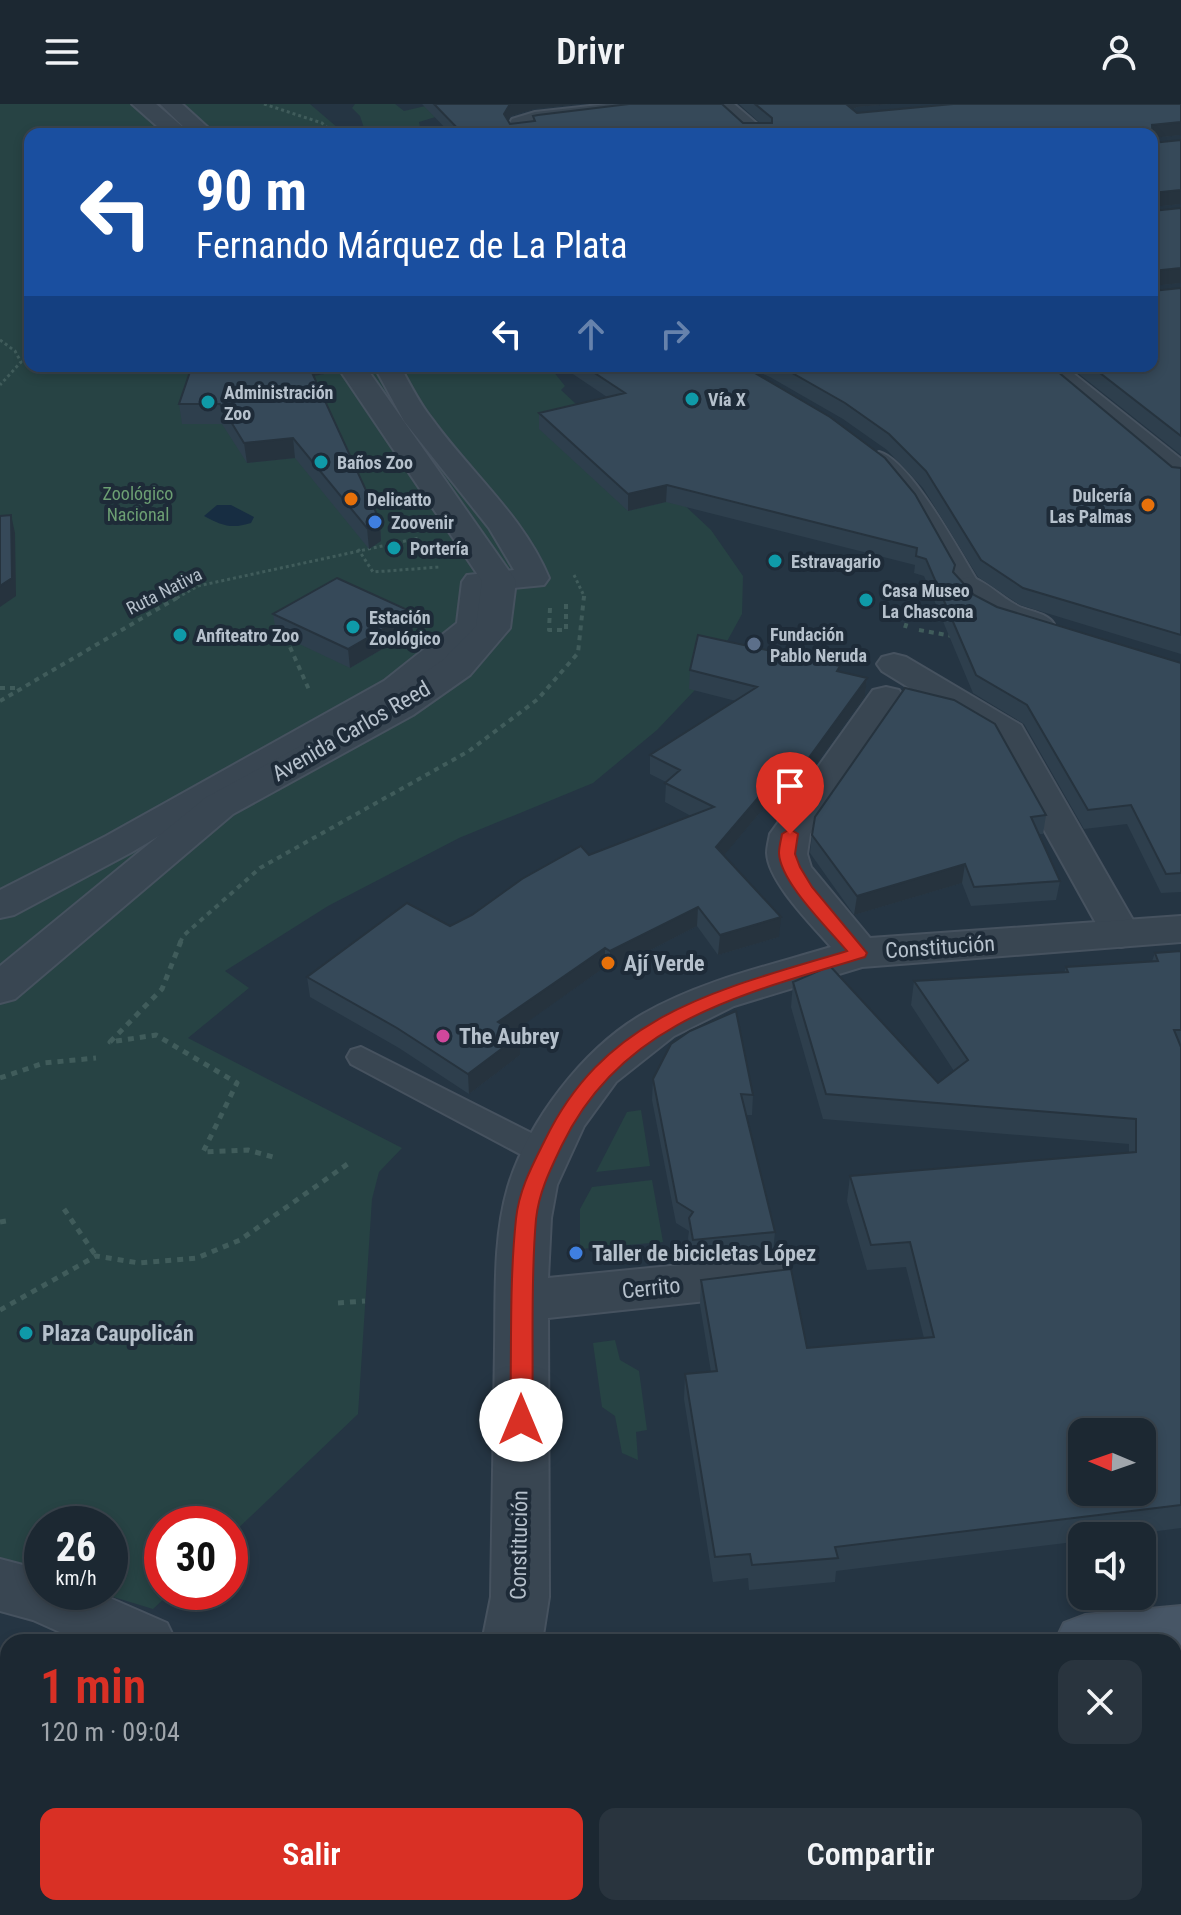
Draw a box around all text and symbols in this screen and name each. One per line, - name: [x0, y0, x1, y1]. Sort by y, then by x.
- icon: menu: [40, 30, 84, 74]
- icon: person: [1097, 30, 1141, 74]
- text: Drivr: [556, 31, 625, 73]
- text: 90 m: [196, 158, 307, 224]
- icon: left: [64, 160, 168, 264]
- text: Fernando Márquez de La Plata: [196, 225, 628, 267]
- icon: left: [485, 312, 529, 356]
- icon: ahead: [569, 312, 613, 356]
- icon: right: [653, 312, 697, 356]
- place label: Administración Zoo: [224, 382, 333, 424]
- place label: Vía X: [708, 389, 746, 410]
- marker: Vía X: [683, 390, 701, 408]
- marker: Administración Zoo: [199, 393, 217, 411]
- place label: Baños Zoo: [337, 452, 413, 473]
- marker: Baños Zoo: [312, 453, 330, 471]
- park label: Zoológico Nacional: [103, 483, 173, 525]
- place label: Dulcería Las Palmas: [1049, 485, 1132, 527]
- place label: Delicatto: [367, 489, 431, 510]
- marker: Delicatto: [342, 490, 360, 508]
- marker: Dulcería Las Palmas: [1139, 496, 1157, 514]
- place label: Zoovenir: [391, 512, 454, 533]
- marker: Zoovenir: [366, 513, 384, 531]
- place label: Portería: [410, 538, 469, 559]
- marker: Portería: [385, 539, 403, 557]
- place label: Estravagario: [791, 551, 881, 572]
- marker: Estravagario: [766, 552, 784, 570]
- street label: Ruta Nativa: [123, 563, 205, 619]
- place label: Casa Museo La Chascona: [882, 580, 974, 622]
- marker: Casa Museo La Chascona: [857, 591, 875, 609]
- place label: Estación Zoológico: [369, 607, 441, 649]
- marker: Estación Zoológico: [344, 618, 362, 636]
- place label: Fundación Pablo Neruda: [770, 624, 867, 666]
- place label: Anfiteatro Zoo: [196, 625, 299, 646]
- marker: Anfiteatro Zoo: [171, 626, 189, 644]
- marker: Fundación Pablo Neruda: [745, 635, 763, 653]
- street label: Avenida Carlos Reed: [268, 676, 434, 786]
- pin: [756, 752, 824, 834]
- icon: arrive: [768, 764, 812, 808]
- street label: Constitución: [884, 931, 996, 963]
- place label: Ají Verde: [624, 951, 705, 976]
- marker: Ají Verde: [599, 954, 617, 972]
- place label: The Aubrey: [459, 1024, 560, 1049]
- marker: The Aubrey: [434, 1027, 452, 1045]
- place label: Taller de bicicletas López: [592, 1241, 816, 1266]
- marker: Taller de bicicletas López: [567, 1244, 585, 1262]
- street label: Cerrito: [621, 1273, 681, 1303]
- place label: Plaza Caupolicán: [42, 1321, 194, 1346]
- marker: Plaza Caupolicán: [17, 1324, 35, 1342]
- position arrow: [479, 1378, 563, 1462]
- north arrow: [1068, 1418, 1156, 1506]
- map controls: [1068, 1418, 1156, 1610]
- street label: Constitución: [506, 1490, 532, 1600]
- speed limit sign: 30: [144, 1506, 248, 1610]
- button: sound: [1068, 1522, 1156, 1610]
- text: 26: [56, 1524, 96, 1571]
- text: km/h: [55, 1566, 97, 1590]
- text: 1 min: [40, 1658, 146, 1715]
- button: close: [1058, 1660, 1142, 1744]
- text: 120 m · 09:04: [40, 1717, 180, 1747]
- button: Salir: [40, 1808, 583, 1900]
- button: Compartir: [599, 1808, 1142, 1900]

